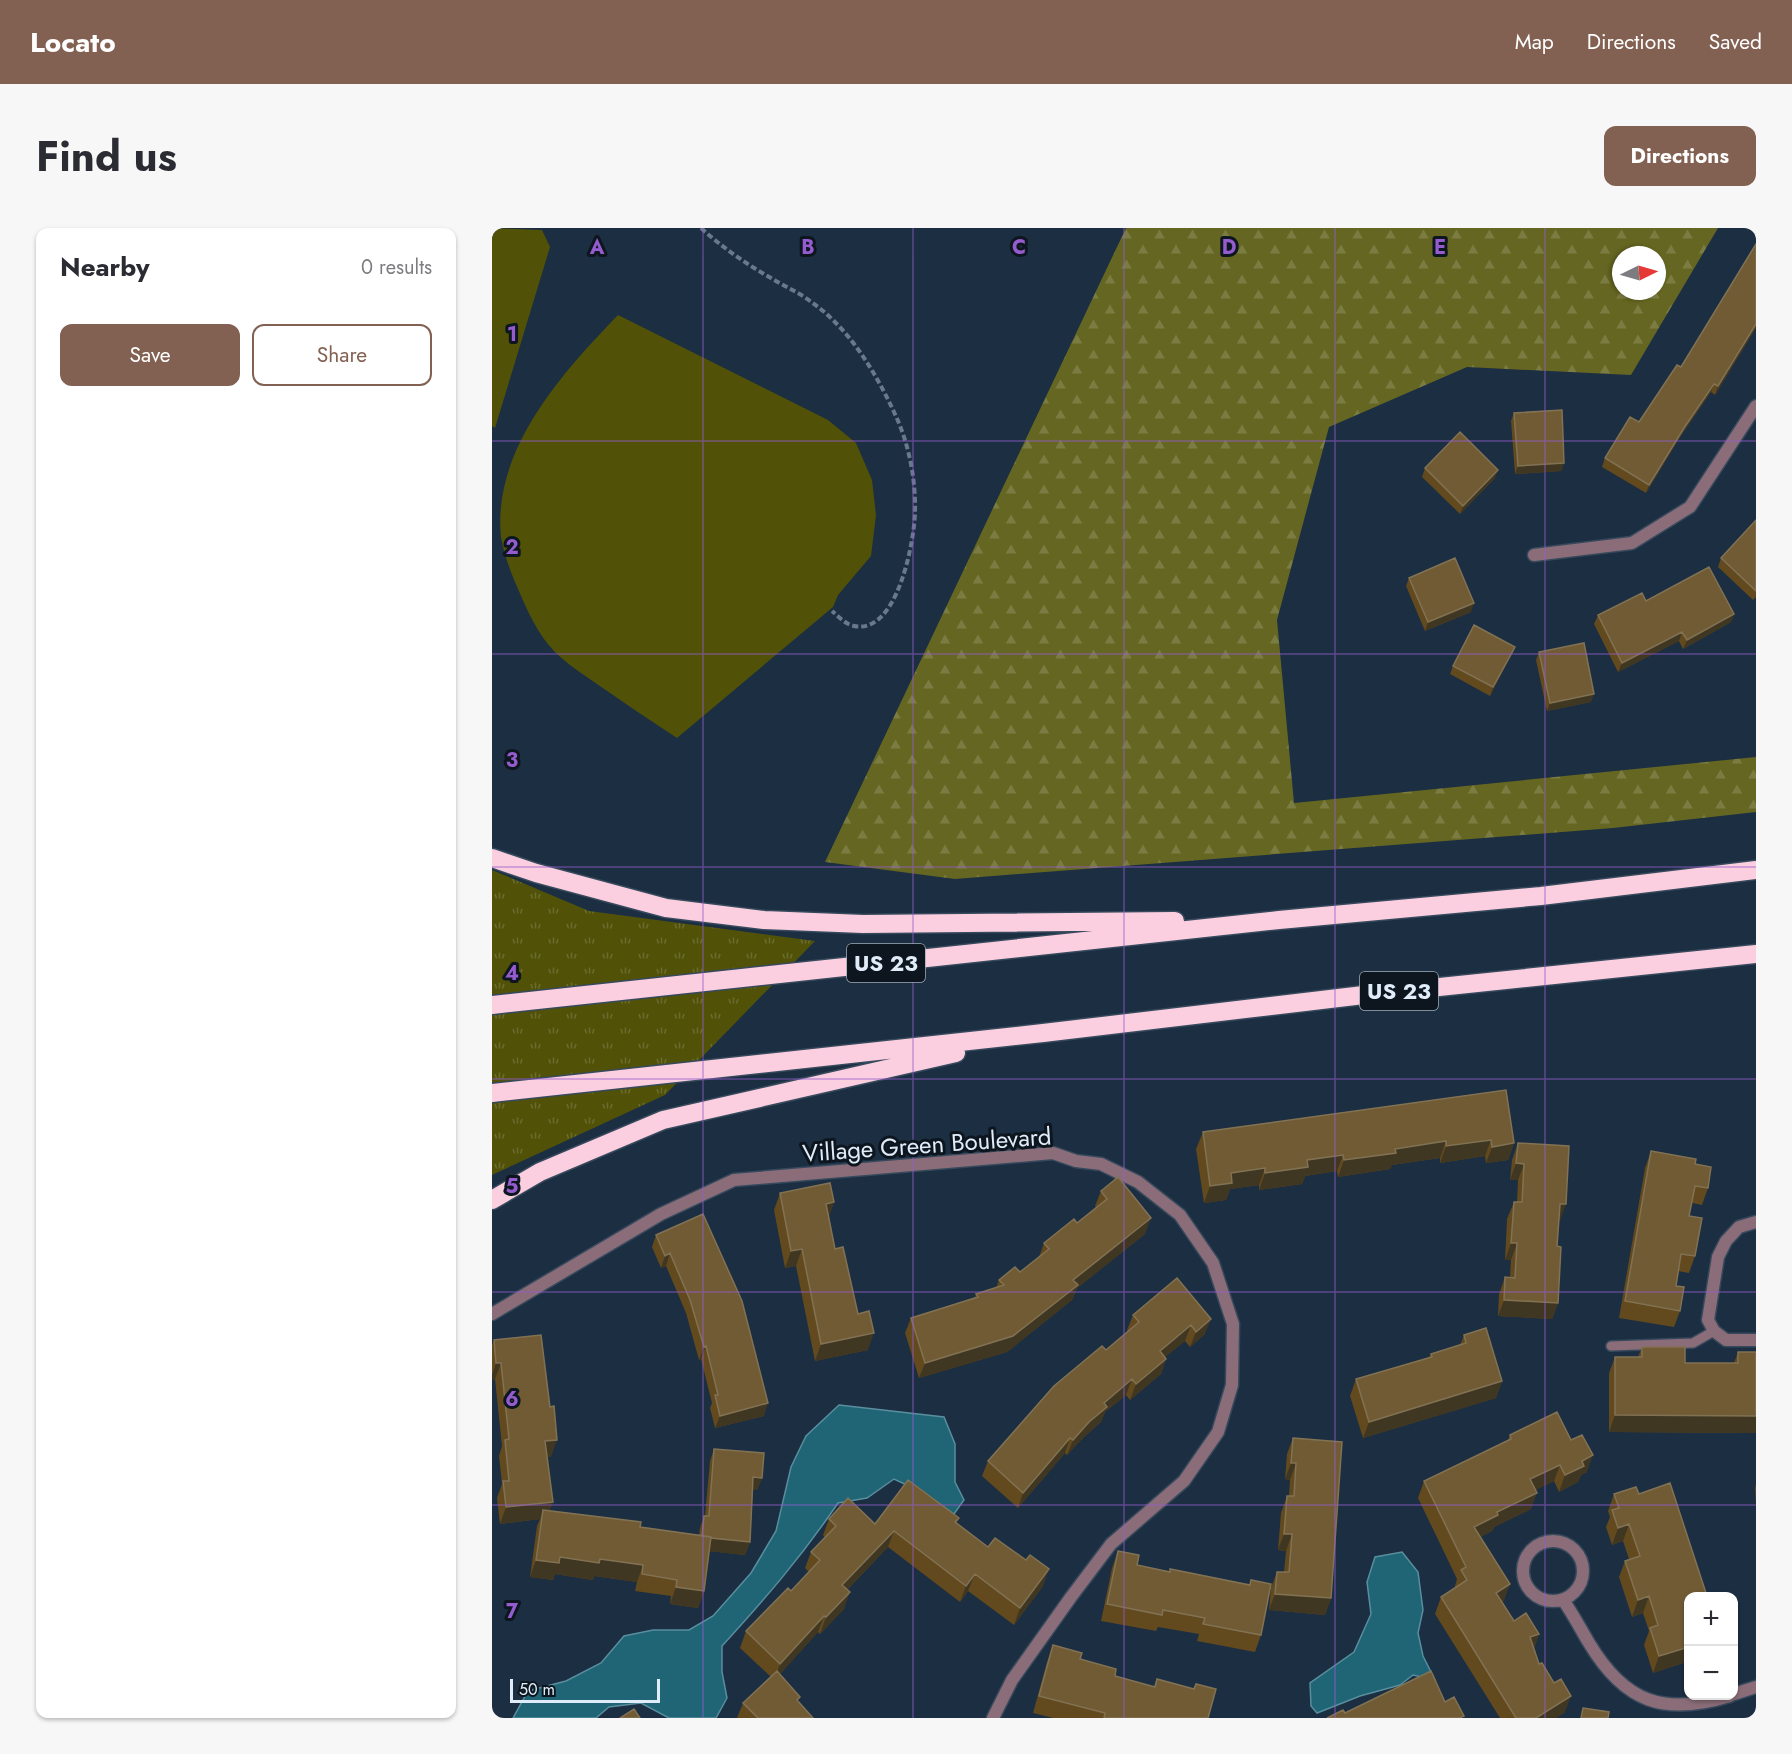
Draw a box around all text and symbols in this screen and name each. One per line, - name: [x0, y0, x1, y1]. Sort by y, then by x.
- text: Locato: [30, 22, 116, 63]
- text: Map: [1515, 27, 1554, 57]
- text: Directions: [1587, 27, 1676, 57]
- text: Saved: [1709, 27, 1762, 57]
- text: Find us: [36, 126, 177, 187]
- button: Directions: [1604, 126, 1756, 186]
- text: A: [589, 233, 605, 262]
- text: B: [801, 233, 815, 262]
- text: C: [1012, 233, 1026, 262]
- text: D: [1222, 233, 1236, 262]
- text: E: [1434, 233, 1446, 262]
- north arrow: [1612, 246, 1666, 300]
- text: Nearby: [60, 248, 149, 286]
- text: 0 results: [361, 253, 432, 282]
- text: 1: [507, 320, 517, 349]
- button: Save: [60, 324, 240, 386]
- button: Share: [252, 324, 432, 386]
- text: 2: [505, 533, 519, 562]
- text: 3: [506, 746, 518, 775]
- road number: US 23: [847, 944, 925, 982]
- text: 4: [505, 959, 519, 988]
- road number: US 23: [1360, 972, 1438, 1010]
- street label: Village Green Boulevard: [801, 1118, 1053, 1171]
- text: 5: [506, 1172, 519, 1201]
- text: 6: [505, 1385, 519, 1414]
- map controls: [1684, 1592, 1738, 1700]
- button: +: [1684, 1592, 1738, 1646]
- text: 7: [506, 1597, 519, 1626]
- button: −: [1684, 1646, 1738, 1700]
- scale bar: [510, 1676, 660, 1704]
- text: 50 m: [519, 1678, 555, 1701]

